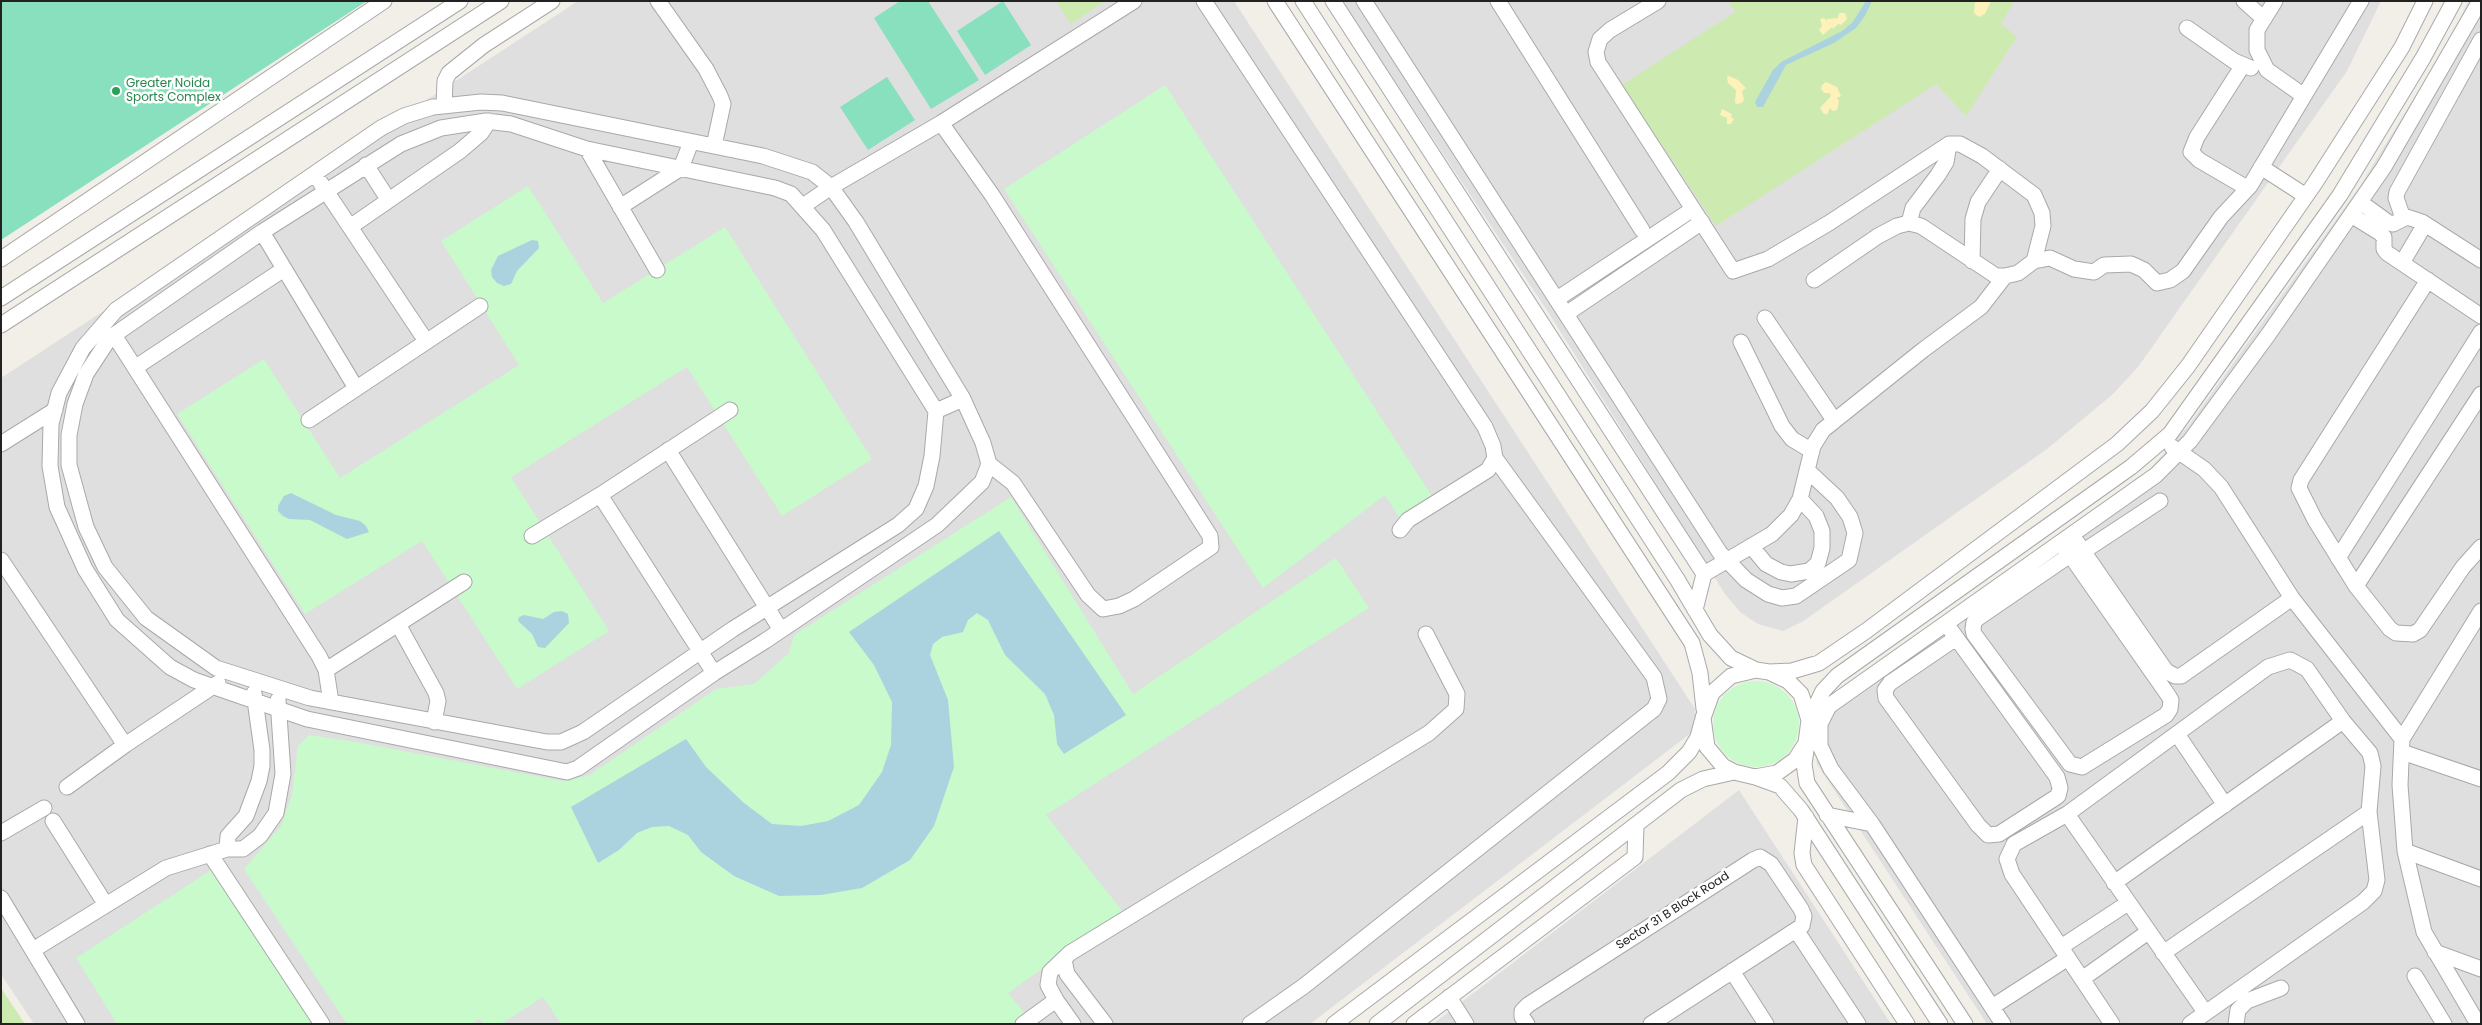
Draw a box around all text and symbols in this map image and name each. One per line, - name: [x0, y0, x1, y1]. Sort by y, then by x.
- place label: Greater Noida Sports Complex: [126, 77, 221, 105]
- marker: Greater Noida Sports Complex: [110, 85, 122, 97]
- street label: Sector 31 B Block Road: [1614, 869, 1732, 953]

